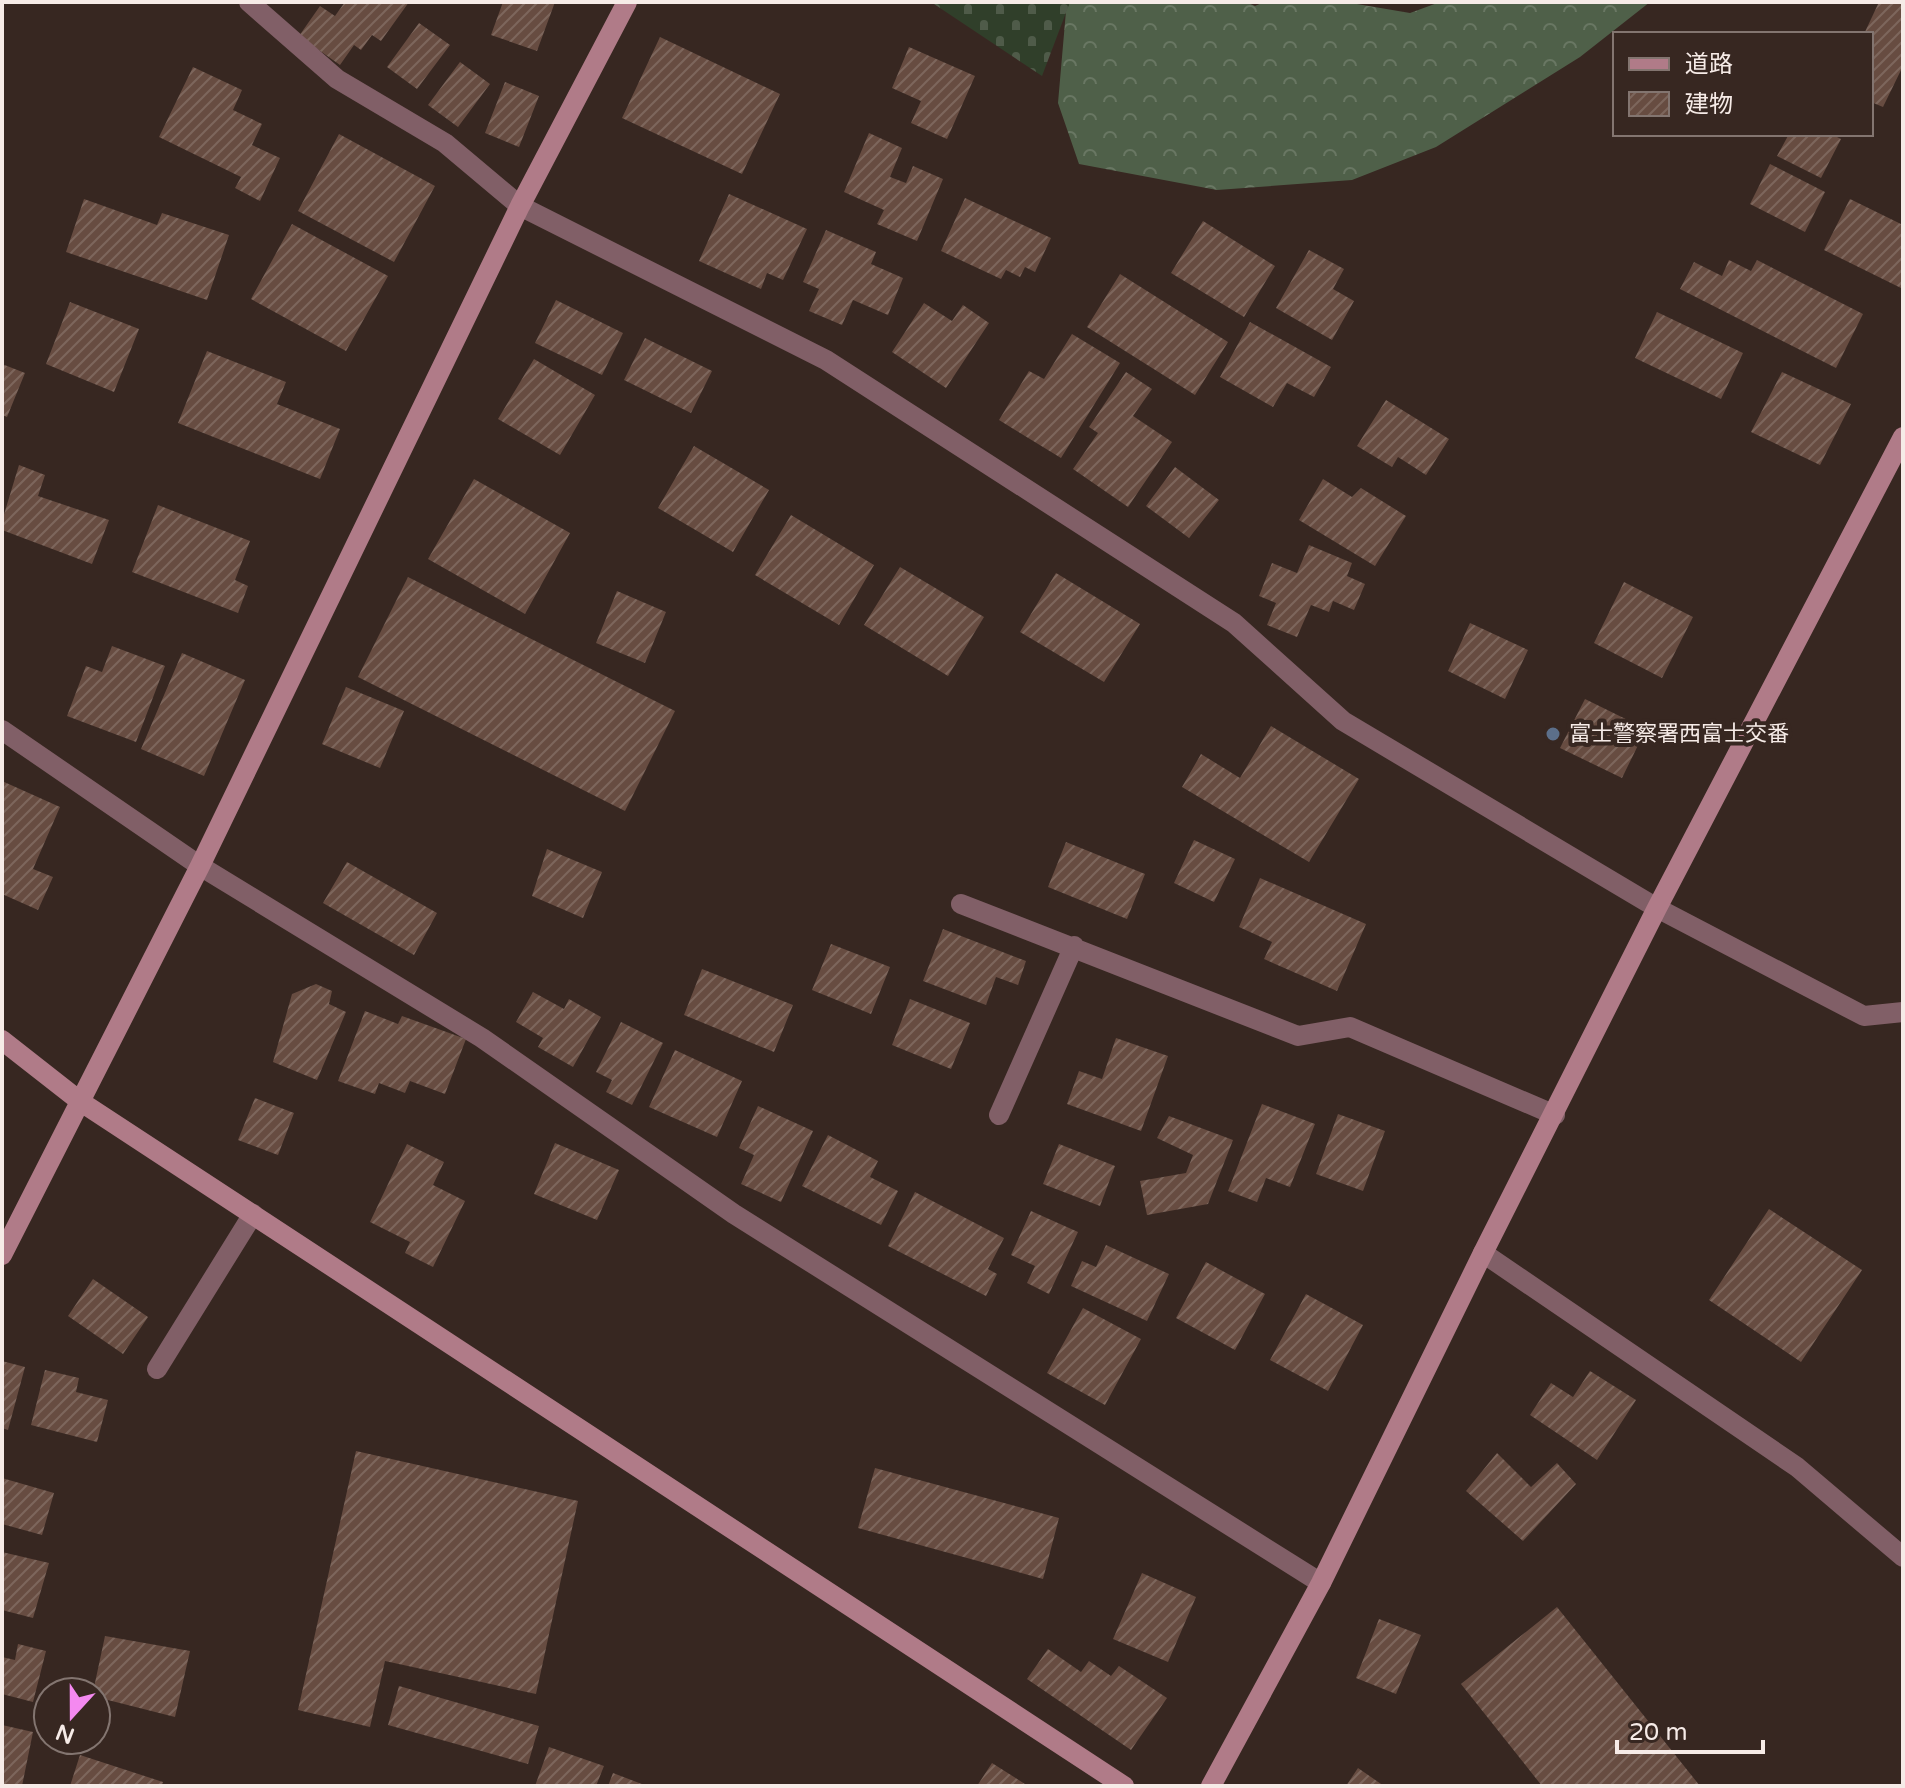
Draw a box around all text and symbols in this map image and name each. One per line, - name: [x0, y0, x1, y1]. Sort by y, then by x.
- legend: [1613, 32, 1873, 136]
- text: 道路: [1685, 50, 1733, 79]
- text: 建物: [1685, 90, 1733, 119]
- place label: 富士警察署西富士交番: [1569, 721, 1789, 747]
- marker: 富士警察署西富士交番: [1544, 725, 1562, 743]
- north arrow: [32, 1676, 112, 1756]
- scale bar: [1617, 1704, 1763, 1754]
- text: N: [52, 1718, 78, 1749]
- text: 20 m: [1629, 1718, 1687, 1747]

